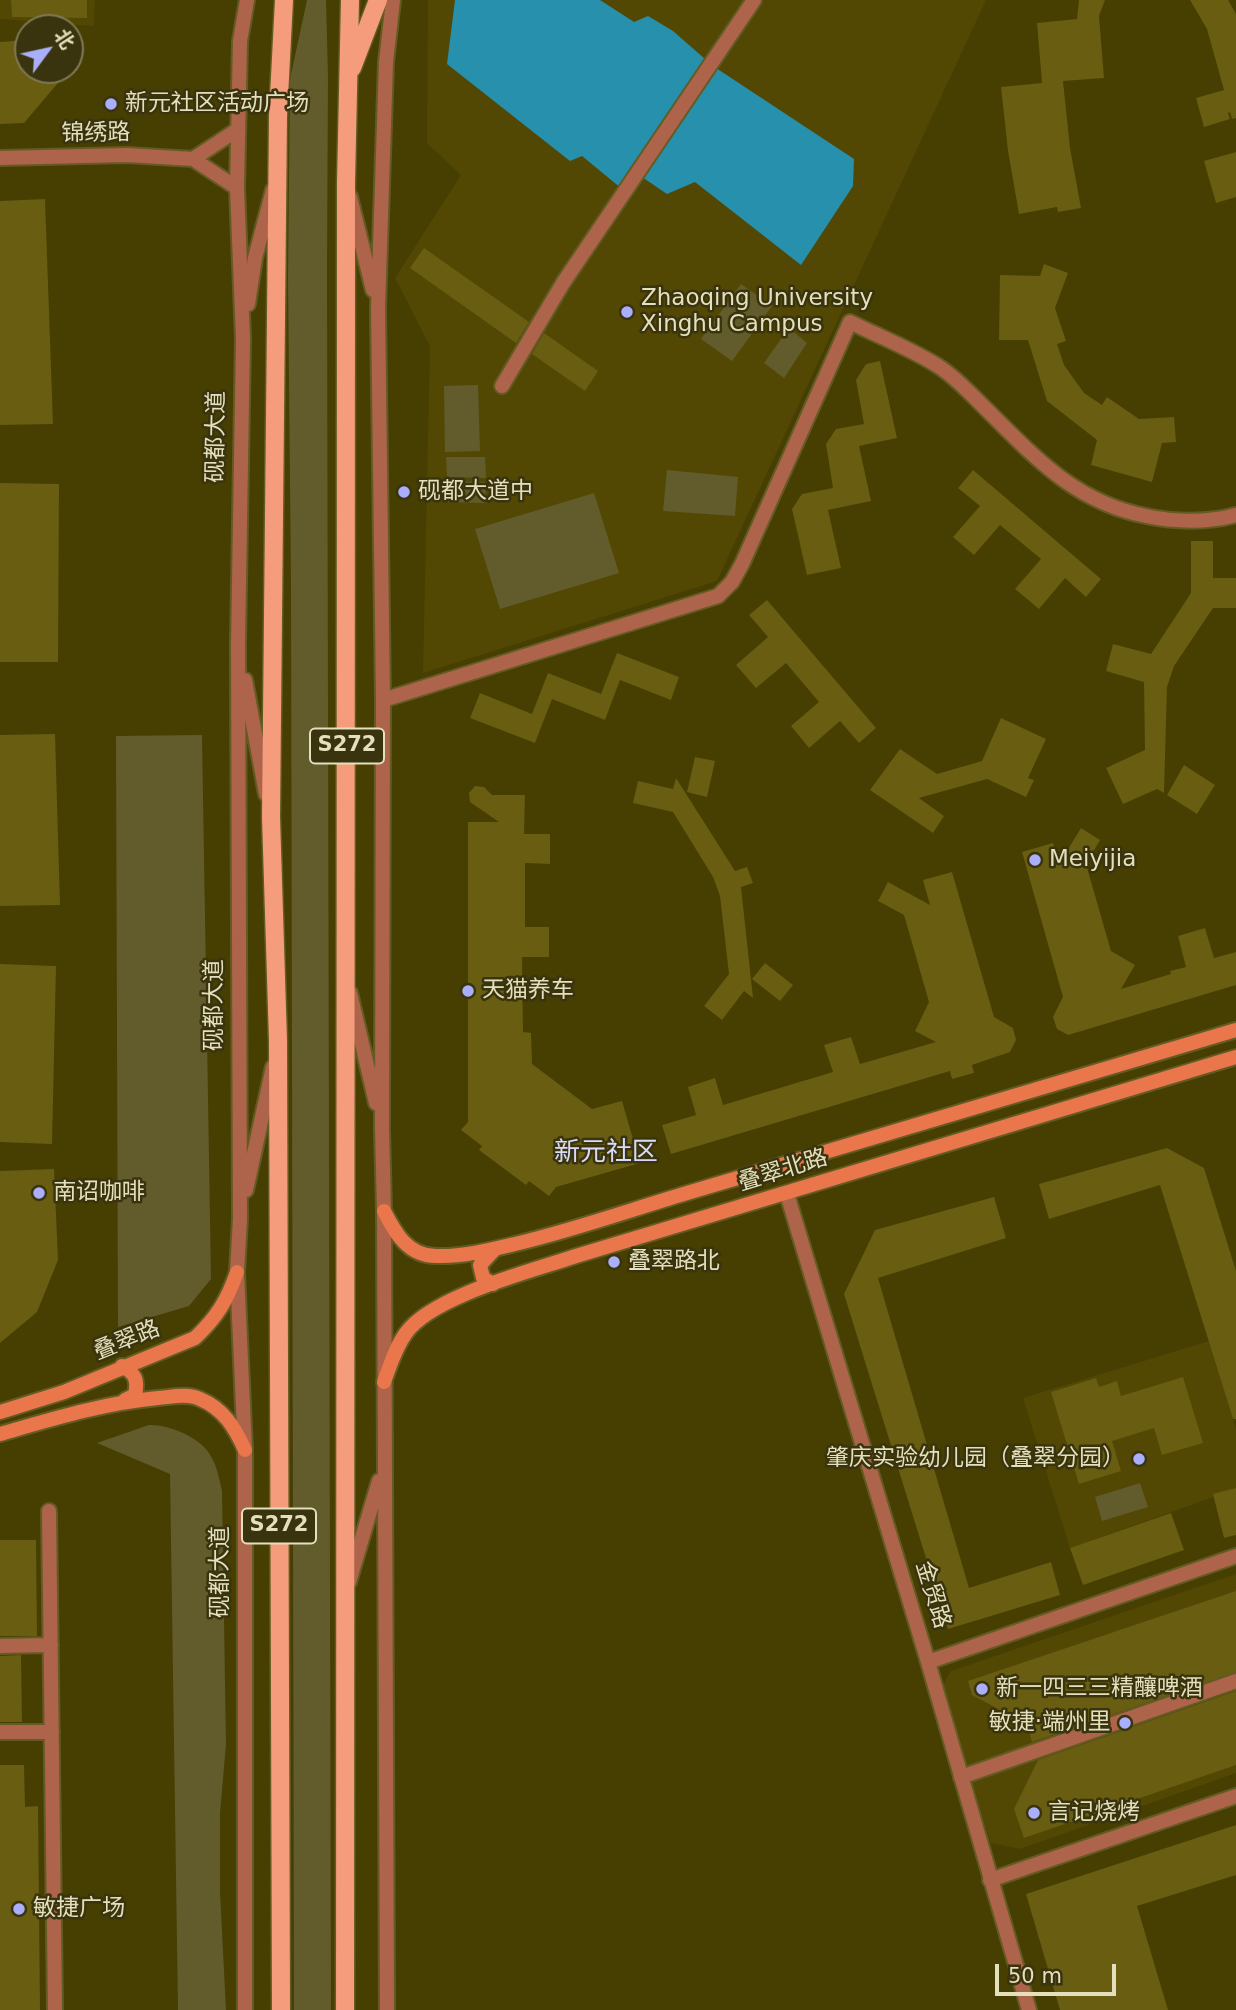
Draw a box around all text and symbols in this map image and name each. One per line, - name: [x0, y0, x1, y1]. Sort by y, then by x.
- north arrow: [14, 14, 84, 84]
- text: 北: [51, 25, 79, 53]
- place label: 新元社区活动广场: [125, 90, 309, 118]
- marker: 新元社区活动广场: [103, 96, 119, 112]
- street label: 锦绣路: [61, 120, 131, 148]
- place label: Zhaoqing University Xinghu Campus: [641, 285, 873, 339]
- marker: Zhaoqing University Xinghu Campus: [619, 304, 635, 320]
- street label: 砚都大道: [202, 391, 232, 483]
- place label: 砚都大道中: [418, 478, 533, 506]
- marker: 砚都大道中: [396, 484, 412, 500]
- road number: S272: [310, 728, 384, 764]
- place label: Meiyijia: [1049, 846, 1136, 874]
- marker: Meiyijia: [1027, 852, 1043, 868]
- street label: 砚都大道: [201, 959, 229, 1051]
- place label: 天猫养车: [482, 977, 574, 1005]
- marker: 天猫养车: [460, 983, 476, 999]
- district label: 新元社区: [554, 1137, 658, 1169]
- street label: 叠翠北路: [735, 1144, 831, 1198]
- place label: 南诏咖啡: [53, 1179, 145, 1207]
- marker: 南诏咖啡: [31, 1185, 47, 1201]
- place label: 叠翠路北: [628, 1248, 720, 1276]
- marker: 叠翠路北: [606, 1254, 622, 1270]
- street label: 叠翠路: [90, 1315, 164, 1367]
- place label: 肇庆实验幼儿园（叠翠分园）: [826, 1445, 1125, 1473]
- marker: 肇庆实验幼儿园（叠翠分园）: [1131, 1451, 1147, 1467]
- road number: S272: [242, 1508, 316, 1544]
- street label: 砚都大道: [207, 1526, 235, 1618]
- street label: 金贸路: [909, 1558, 955, 1632]
- place label: 新一四三三精釀啤酒: [996, 1675, 1203, 1703]
- marker: 新一四三三精釀啤酒: [974, 1681, 990, 1697]
- place label: 敏捷·端州里: [989, 1709, 1111, 1737]
- marker: 敏捷·端州里: [1117, 1715, 1133, 1731]
- place label: 言记烧烤: [1048, 1799, 1140, 1827]
- marker: 言记烧烤: [1026, 1805, 1042, 1821]
- place label: 敏捷广场: [33, 1895, 125, 1923]
- marker: 敏捷广场: [11, 1901, 27, 1917]
- scale bar: [998, 1951, 1119, 1995]
- text: 50 m: [1008, 1964, 1062, 1988]

